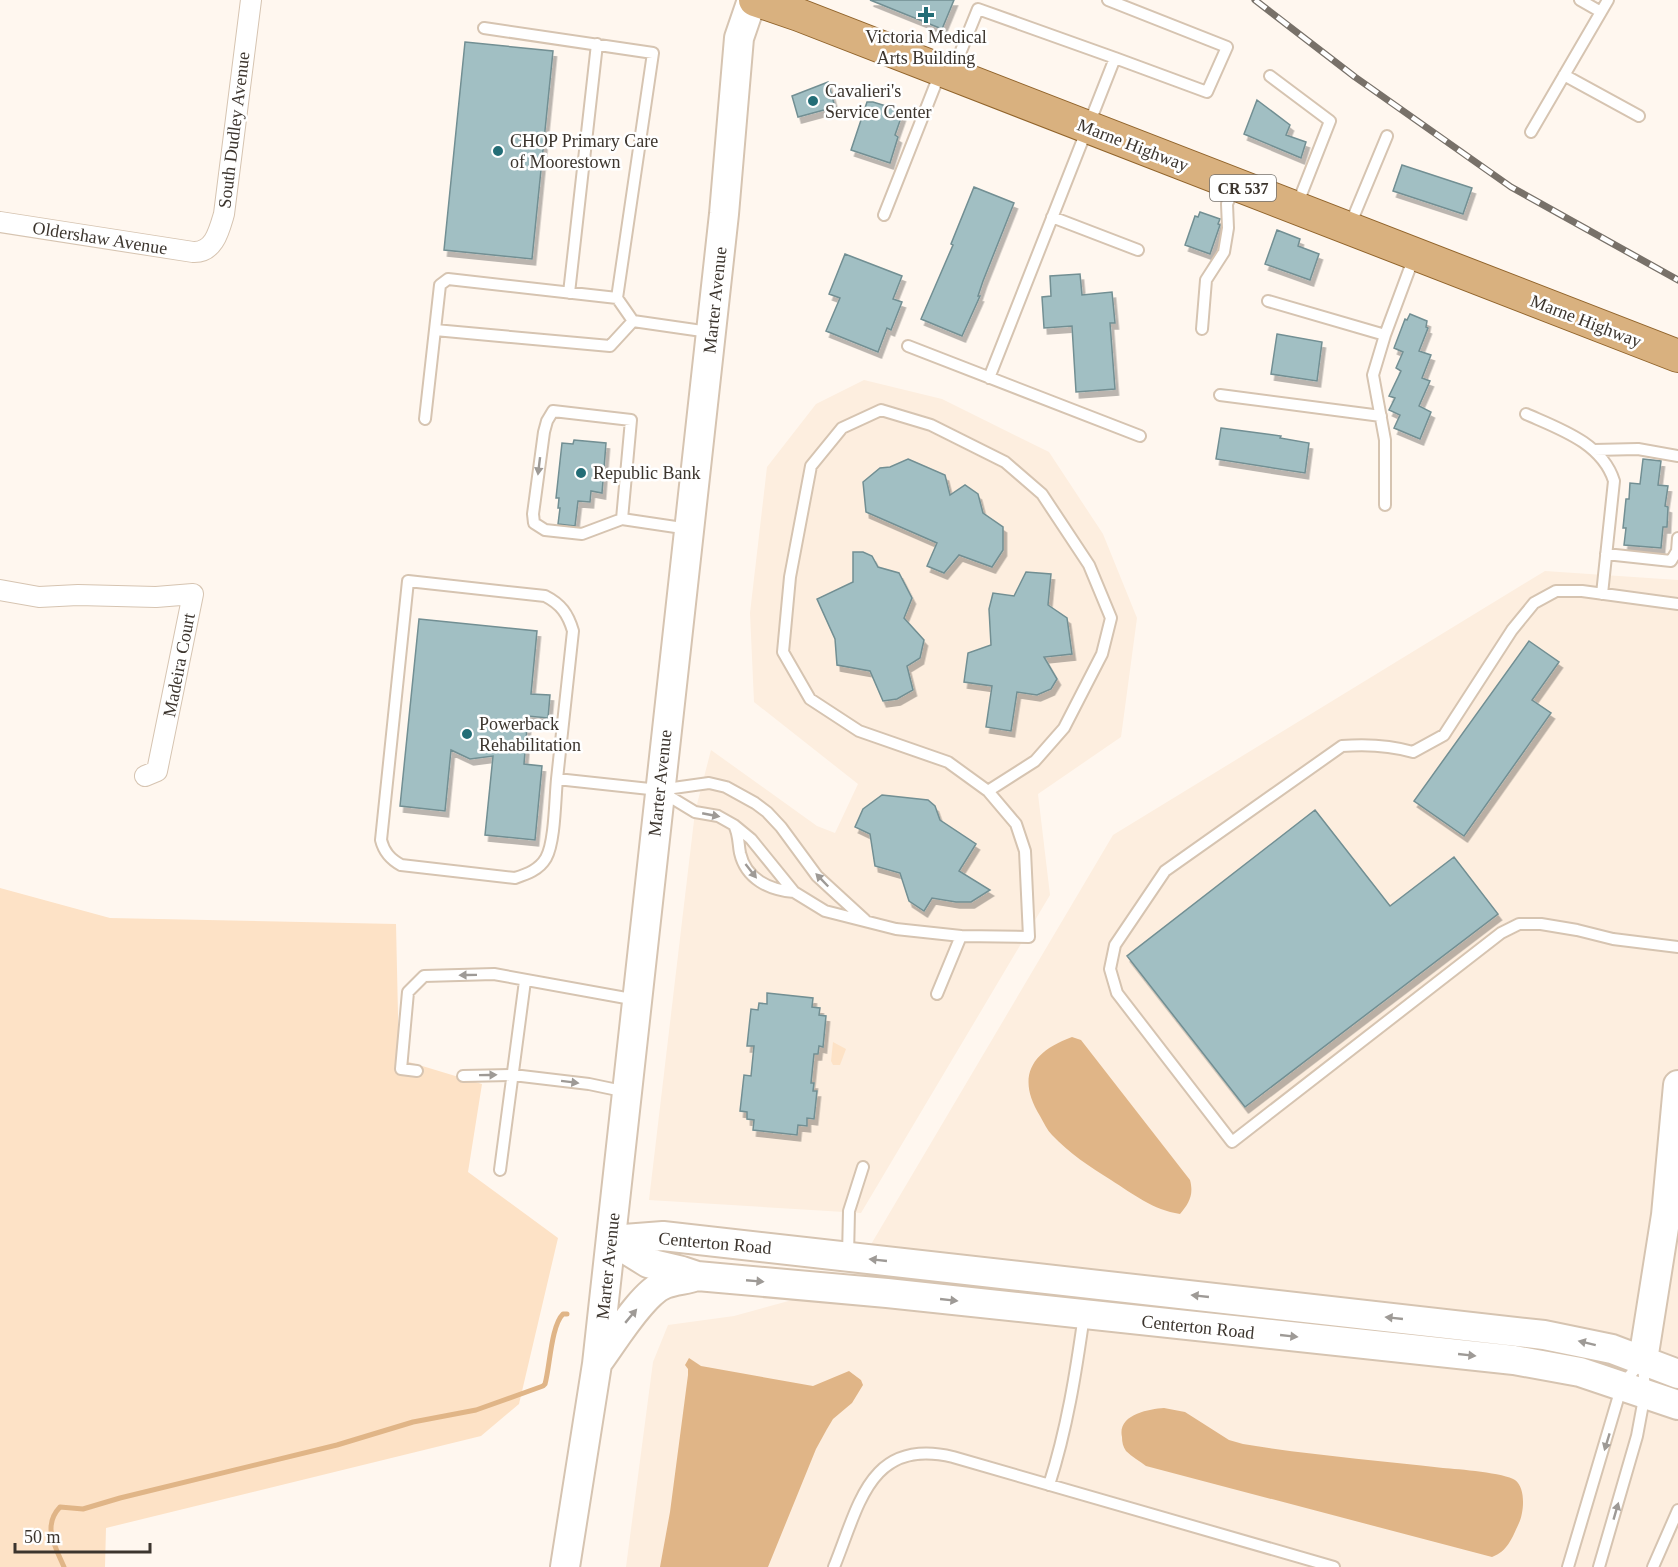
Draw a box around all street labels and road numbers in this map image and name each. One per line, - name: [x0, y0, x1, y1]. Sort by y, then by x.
- street label: South Dudley Avenue: [214, 51, 254, 209]
- street label: Marne Highway: [1075, 115, 1191, 175]
- road number: CR 537: [1210, 175, 1276, 201]
- street label: Oldershaw Avenue: [31, 217, 169, 259]
- street label: Marter Avenue: [699, 246, 731, 354]
- street label: Marne Highway: [1528, 291, 1644, 351]
- street label: Madeira Court: [159, 611, 199, 719]
- street label: Marter Avenue: [644, 729, 676, 837]
- street label: Marter Avenue: [592, 1212, 624, 1320]
- street label: Centerton Road: [658, 1228, 772, 1258]
- street label: Centerton Road: [1141, 1311, 1255, 1343]

